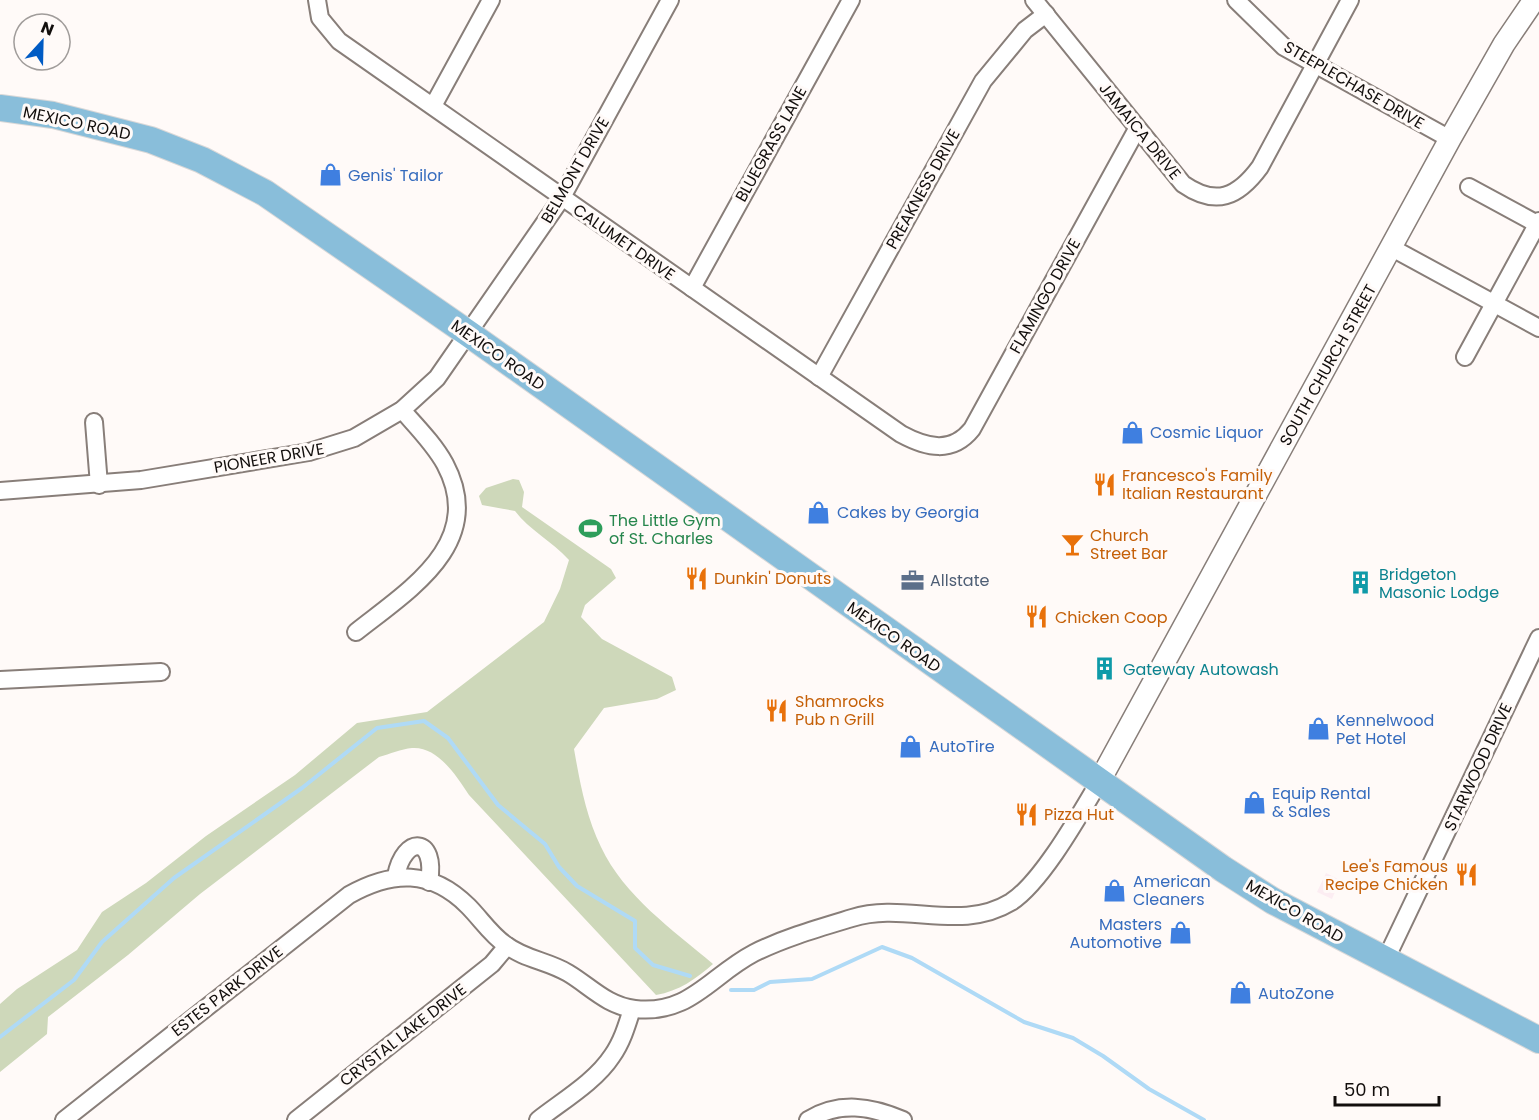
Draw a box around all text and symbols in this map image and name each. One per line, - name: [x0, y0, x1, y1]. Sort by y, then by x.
- north arrow: [12, 12, 72, 72]
- text: N: [38, 16, 57, 41]
- street label: STEEPLECHASE DRIVE: [1279, 35, 1429, 135]
- street label: JAMAICA DRIVE: [1094, 77, 1186, 185]
- street label: BLUEGRASS LANE: [730, 82, 812, 206]
- street label: MEXICO ROAD: [21, 100, 133, 146]
- street label: BELMONT DRIVE: [535, 113, 615, 227]
- street label: PREAKNESS DRIVE: [880, 125, 966, 253]
- shop icon: Genis' Tailor: [317, 162, 343, 188]
- place label: Genis' Tailor: [348, 164, 443, 187]
- street label: CALUMET DRIVE: [568, 198, 680, 286]
- street label: FLAMINGO DRIVE: [1004, 234, 1086, 358]
- street label: SOUTH CHURCH STREET: [1274, 280, 1382, 450]
- street label: MEXICO ROAD: [447, 314, 549, 396]
- shop icon: Cosmic Liquor: [1119, 419, 1145, 445]
- place label: Cosmic Liquor: [1150, 421, 1263, 444]
- street label: PIONEER DRIVE: [212, 437, 326, 479]
- place label: Francesco's Family Italian Restaurant: [1122, 464, 1272, 505]
- restaurant icon: Francesco's Family Italian Restaurant: [1091, 471, 1117, 497]
- shop icon: Cakes by Georgia: [806, 499, 832, 525]
- place label: Cakes by Georgia: [837, 501, 979, 524]
- place label: The Little Gym of St. Charles: [609, 509, 721, 550]
- sports icon: The Little Gym of St. Charles: [578, 516, 604, 542]
- place label: Church Street Bar: [1090, 524, 1168, 565]
- bar icon: Church Street Bar: [1059, 531, 1085, 557]
- place label: Bridgeton Masonic Lodge: [1379, 563, 1499, 604]
- restaurant icon: Dunkin' Donuts: [683, 565, 709, 591]
- place label: Dunkin' Donuts: [714, 567, 831, 590]
- office icon: Allstate: [899, 567, 925, 593]
- place label: Allstate: [930, 569, 989, 592]
- building icon: Bridgeton Masonic Lodge: [1348, 570, 1374, 596]
- street label: MEXICO ROAD: [843, 596, 945, 678]
- restaurant icon: Chicken Coop: [1024, 604, 1050, 630]
- place label: Chicken Coop: [1055, 606, 1168, 629]
- building icon: Gateway Autowash: [1092, 656, 1118, 682]
- place label: Gateway Autowash: [1123, 658, 1279, 681]
- place label: Shamrocks Pub n Grill: [795, 690, 884, 731]
- restaurant icon: Shamrocks Pub n Grill: [764, 697, 790, 723]
- street label: STARWOOD DRIVE: [1438, 699, 1518, 835]
- place label: Kennelwood Pet Hotel: [1336, 709, 1434, 750]
- shop icon: Kennelwood Pet Hotel: [1305, 716, 1331, 742]
- shop icon: AutoTire: [898, 733, 924, 759]
- place label: AutoTire: [929, 735, 995, 758]
- place label: Equip Rental & Sales: [1272, 782, 1371, 823]
- shop icon: Equip Rental & Sales: [1241, 789, 1267, 815]
- restaurant icon: Pizza Hut: [1013, 801, 1039, 827]
- place label: Pizza Hut: [1044, 803, 1114, 826]
- place label: Lee's Famous Recipe Chicken: [1325, 855, 1448, 896]
- restaurant icon: Lee's Famous Recipe Chicken: [1453, 862, 1479, 888]
- place label: American Cleaners: [1133, 870, 1211, 911]
- street label: MEXICO ROAD: [1242, 874, 1348, 948]
- shop icon: American Cleaners: [1102, 877, 1128, 903]
- place label: Masters Automotive: [1070, 913, 1162, 954]
- shop icon: Masters Automotive: [1167, 920, 1193, 946]
- street label: ESTES PARK DRIVE: [166, 940, 288, 1042]
- street label: CRYSTAL LAKE DRIVE: [335, 978, 471, 1092]
- shop icon: AutoZone: [1227, 980, 1253, 1006]
- place label: AutoZone: [1258, 982, 1334, 1005]
- scale bar: [1335, 1069, 1438, 1107]
- text: 50 m: [1344, 1077, 1390, 1102]

